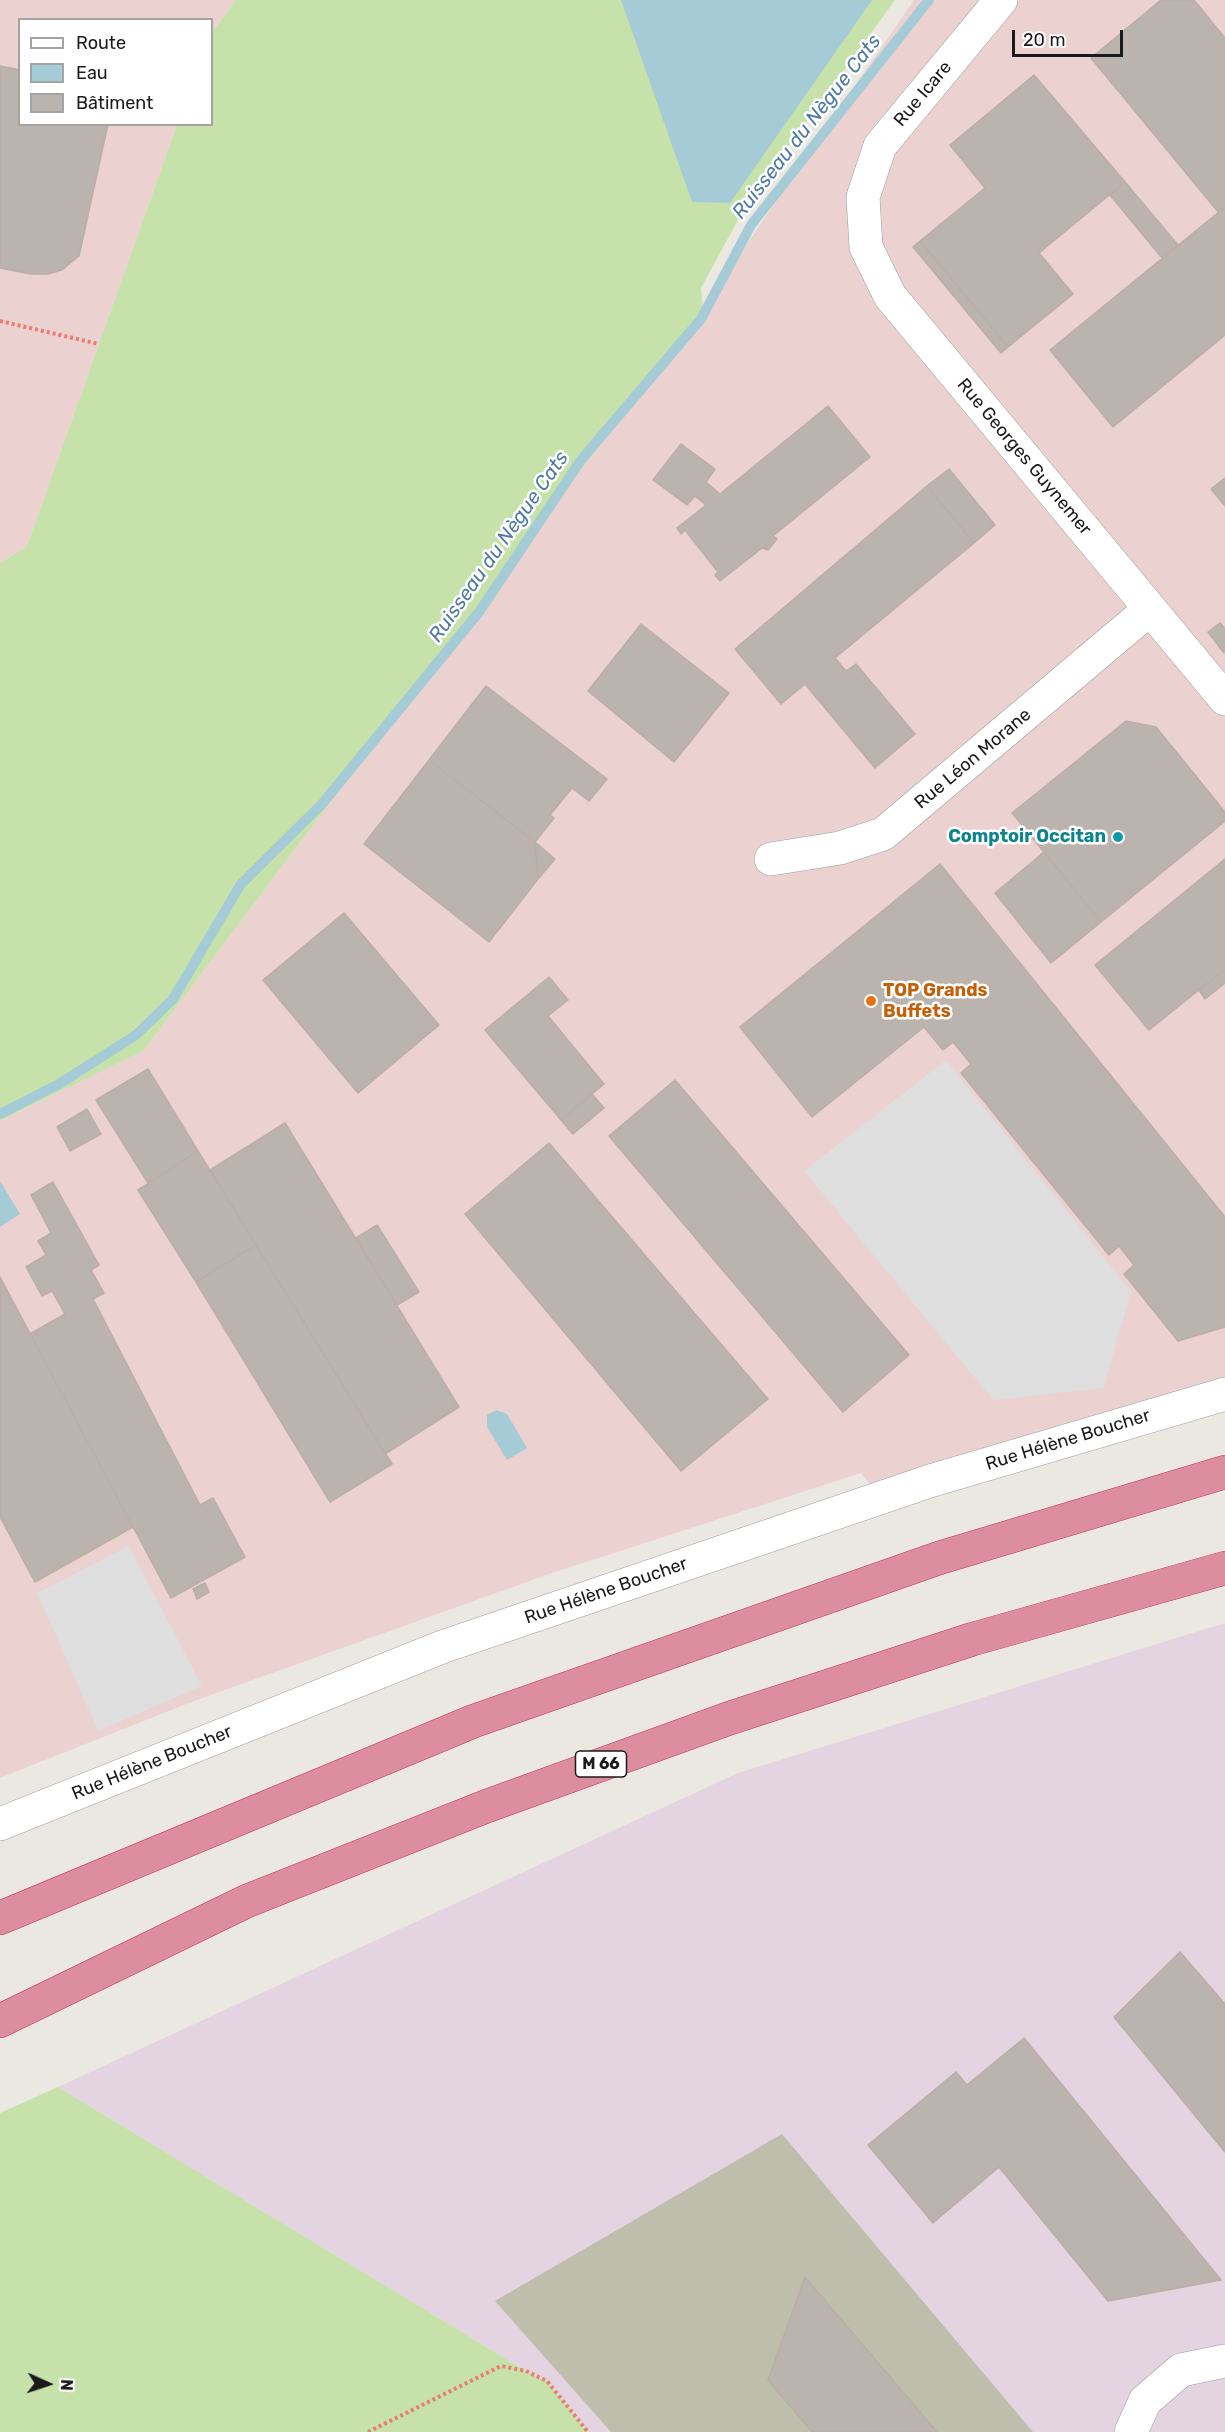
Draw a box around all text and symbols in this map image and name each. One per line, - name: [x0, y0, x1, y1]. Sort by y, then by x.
- legend: [18, 18, 213, 126]
- scale bar: [1015, 18, 1126, 56]
- text: 20 m: [1023, 29, 1065, 51]
- water label: Ruisseau du Nègue Cats: [728, 30, 886, 224]
- text: Route: [76, 32, 126, 54]
- street label: Rue Icare: [889, 57, 957, 131]
- text: Eau: [76, 62, 108, 84]
- text: Bâtiment: [76, 92, 153, 114]
- street label: Rue Georges Guynemer: [952, 374, 1096, 540]
- water label: Ruisseau du Nègue Cats: [424, 447, 574, 647]
- street label: Rue Léon Morane: [911, 704, 1035, 814]
- place label: Comptoir Occitan: [948, 826, 1106, 848]
- marker: Comptoir Occitan: [1111, 830, 1125, 844]
- place label: TOP Grands Buffets: [883, 980, 987, 1022]
- marker: TOP Grands Buffets: [864, 994, 878, 1008]
- street label: Rue Hélène Boucher: [983, 1405, 1153, 1475]
- street label: Rue Hélène Boucher: [522, 1553, 690, 1629]
- street label: Rue Hélène Boucher: [69, 1721, 235, 1805]
- road number: M 66: [576, 1751, 626, 1777]
- north arrow: [18, 2354, 78, 2414]
- text: N: [57, 2379, 76, 2391]

